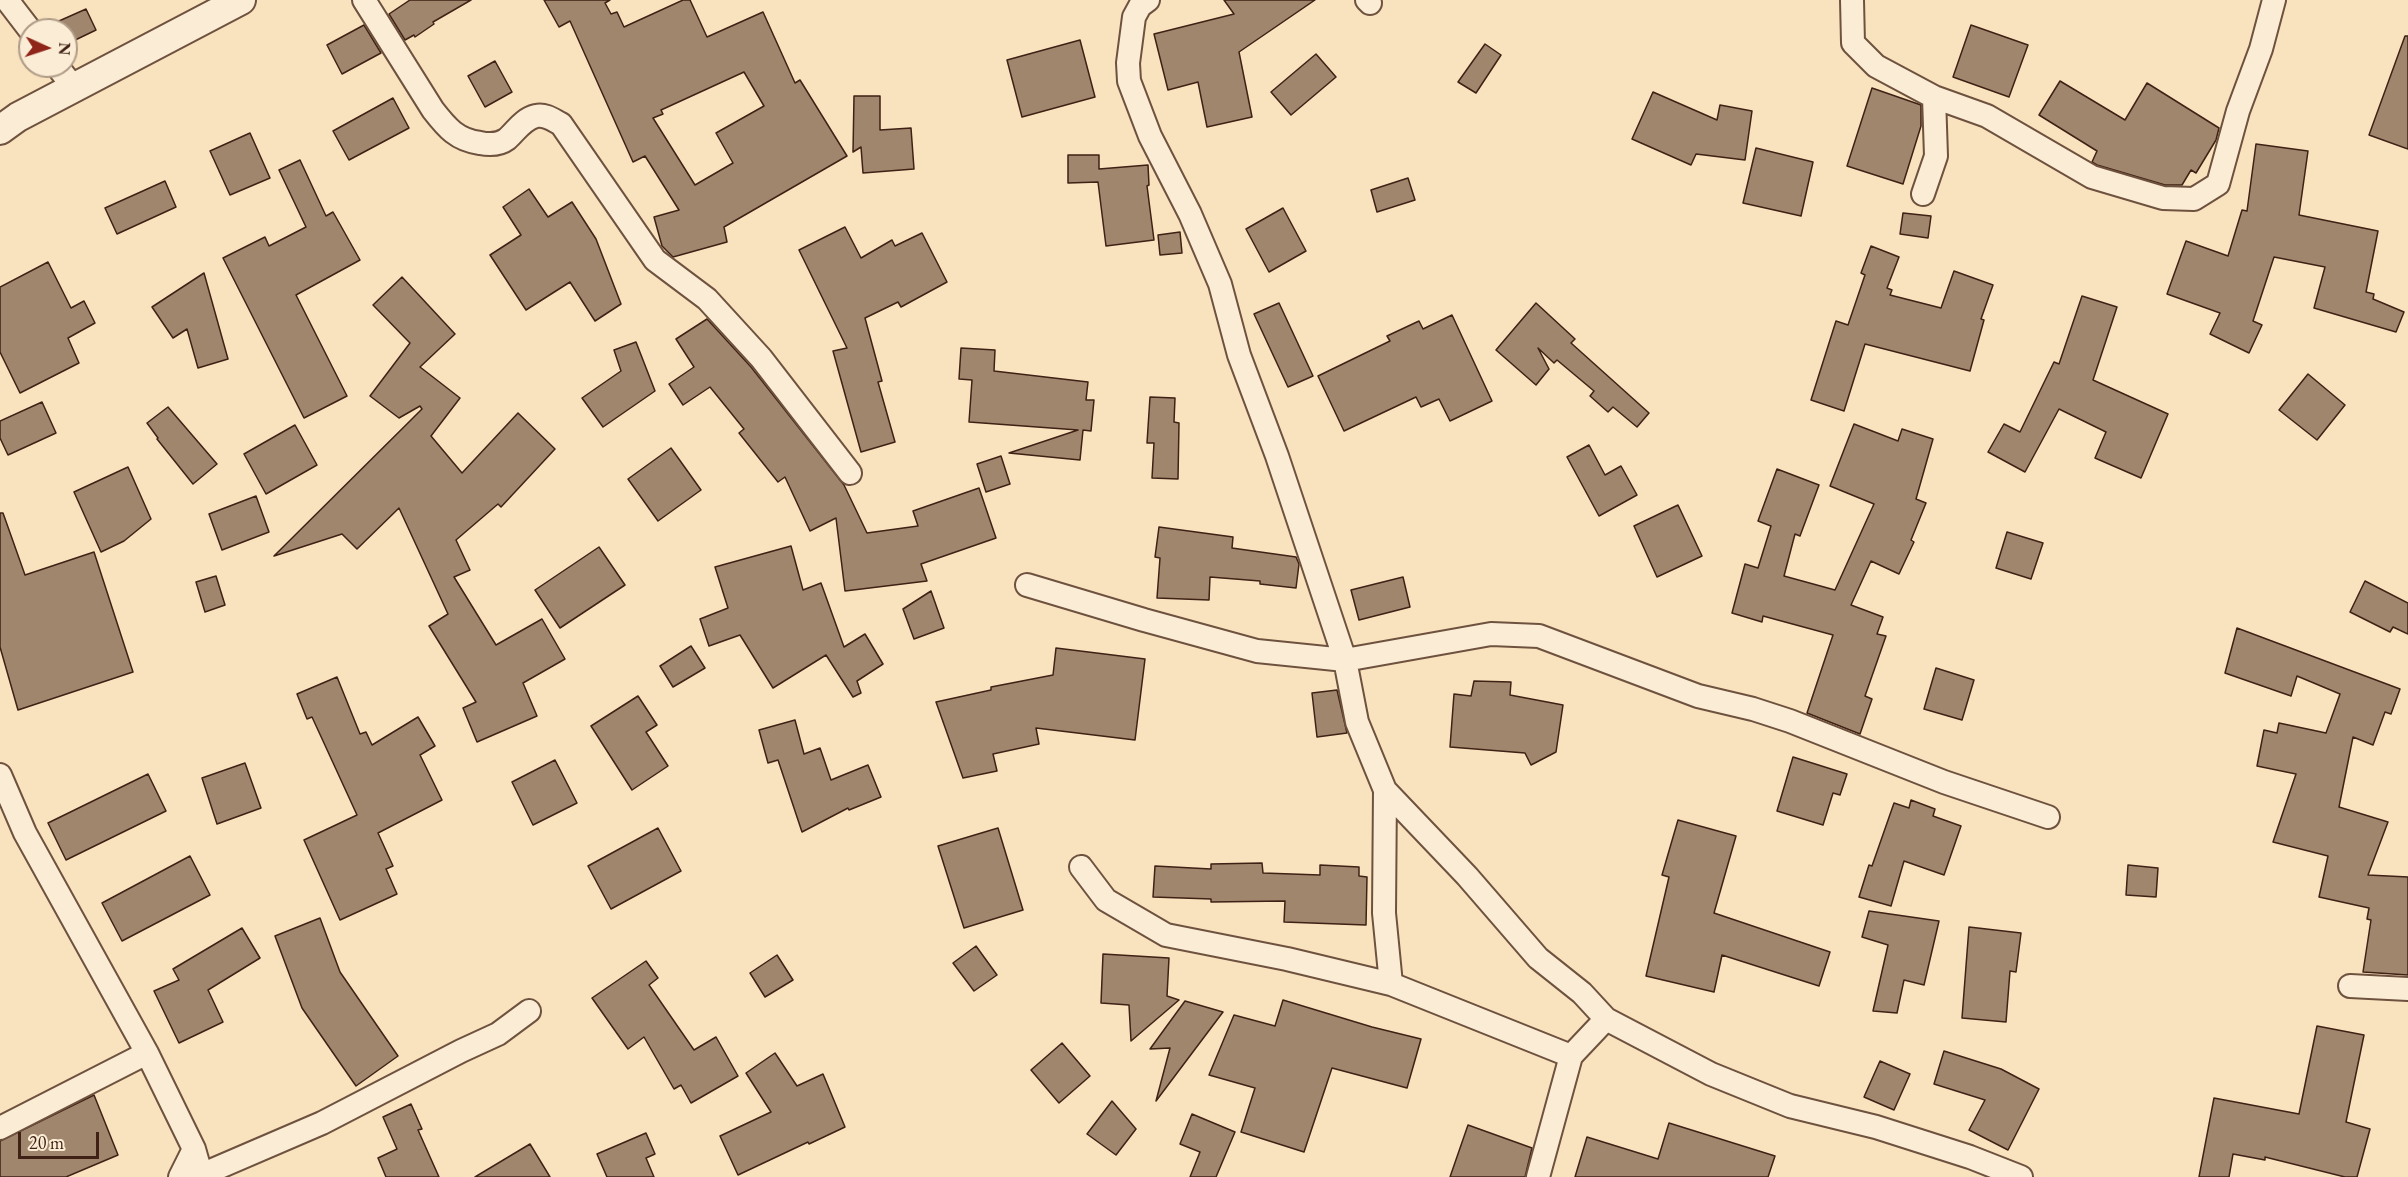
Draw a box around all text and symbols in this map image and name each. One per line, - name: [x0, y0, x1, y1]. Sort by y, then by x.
- north arrow: [18, 18, 78, 78]
- text: N: [54, 42, 75, 56]
- scale bar: [21, 1120, 102, 1158]
- text: 20 m: [29, 1131, 64, 1154]

